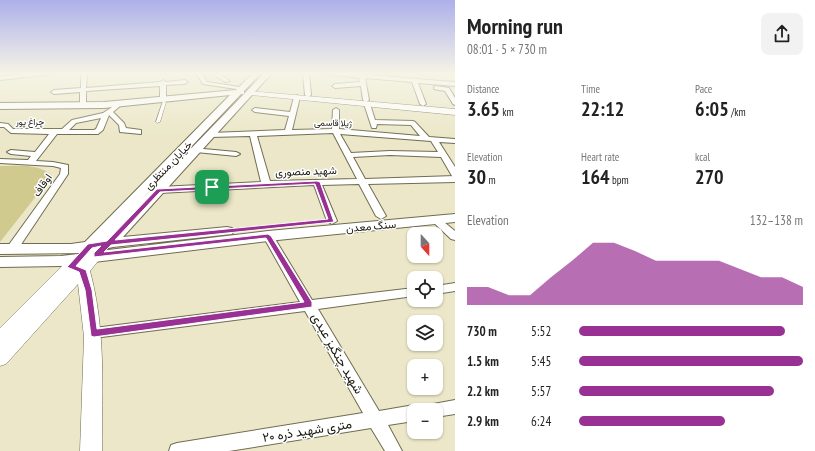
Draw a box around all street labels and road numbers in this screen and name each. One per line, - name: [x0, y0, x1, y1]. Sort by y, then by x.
- street label: چراغ پور: [15, 116, 44, 128]
- street label: ژیلا قاسمی: [314, 117, 353, 129]
- street label: خیابان منتظری: [141, 137, 195, 193]
- street label: شهید منصوری: [275, 163, 337, 179]
- street label: اوقاف: [29, 171, 55, 199]
- street label: سنگ معدن: [345, 217, 397, 235]
- street label: شهید چنگیز عبدی: [307, 310, 368, 397]
- street label: ۲۰ متری شهید ذره: [261, 415, 353, 446]

